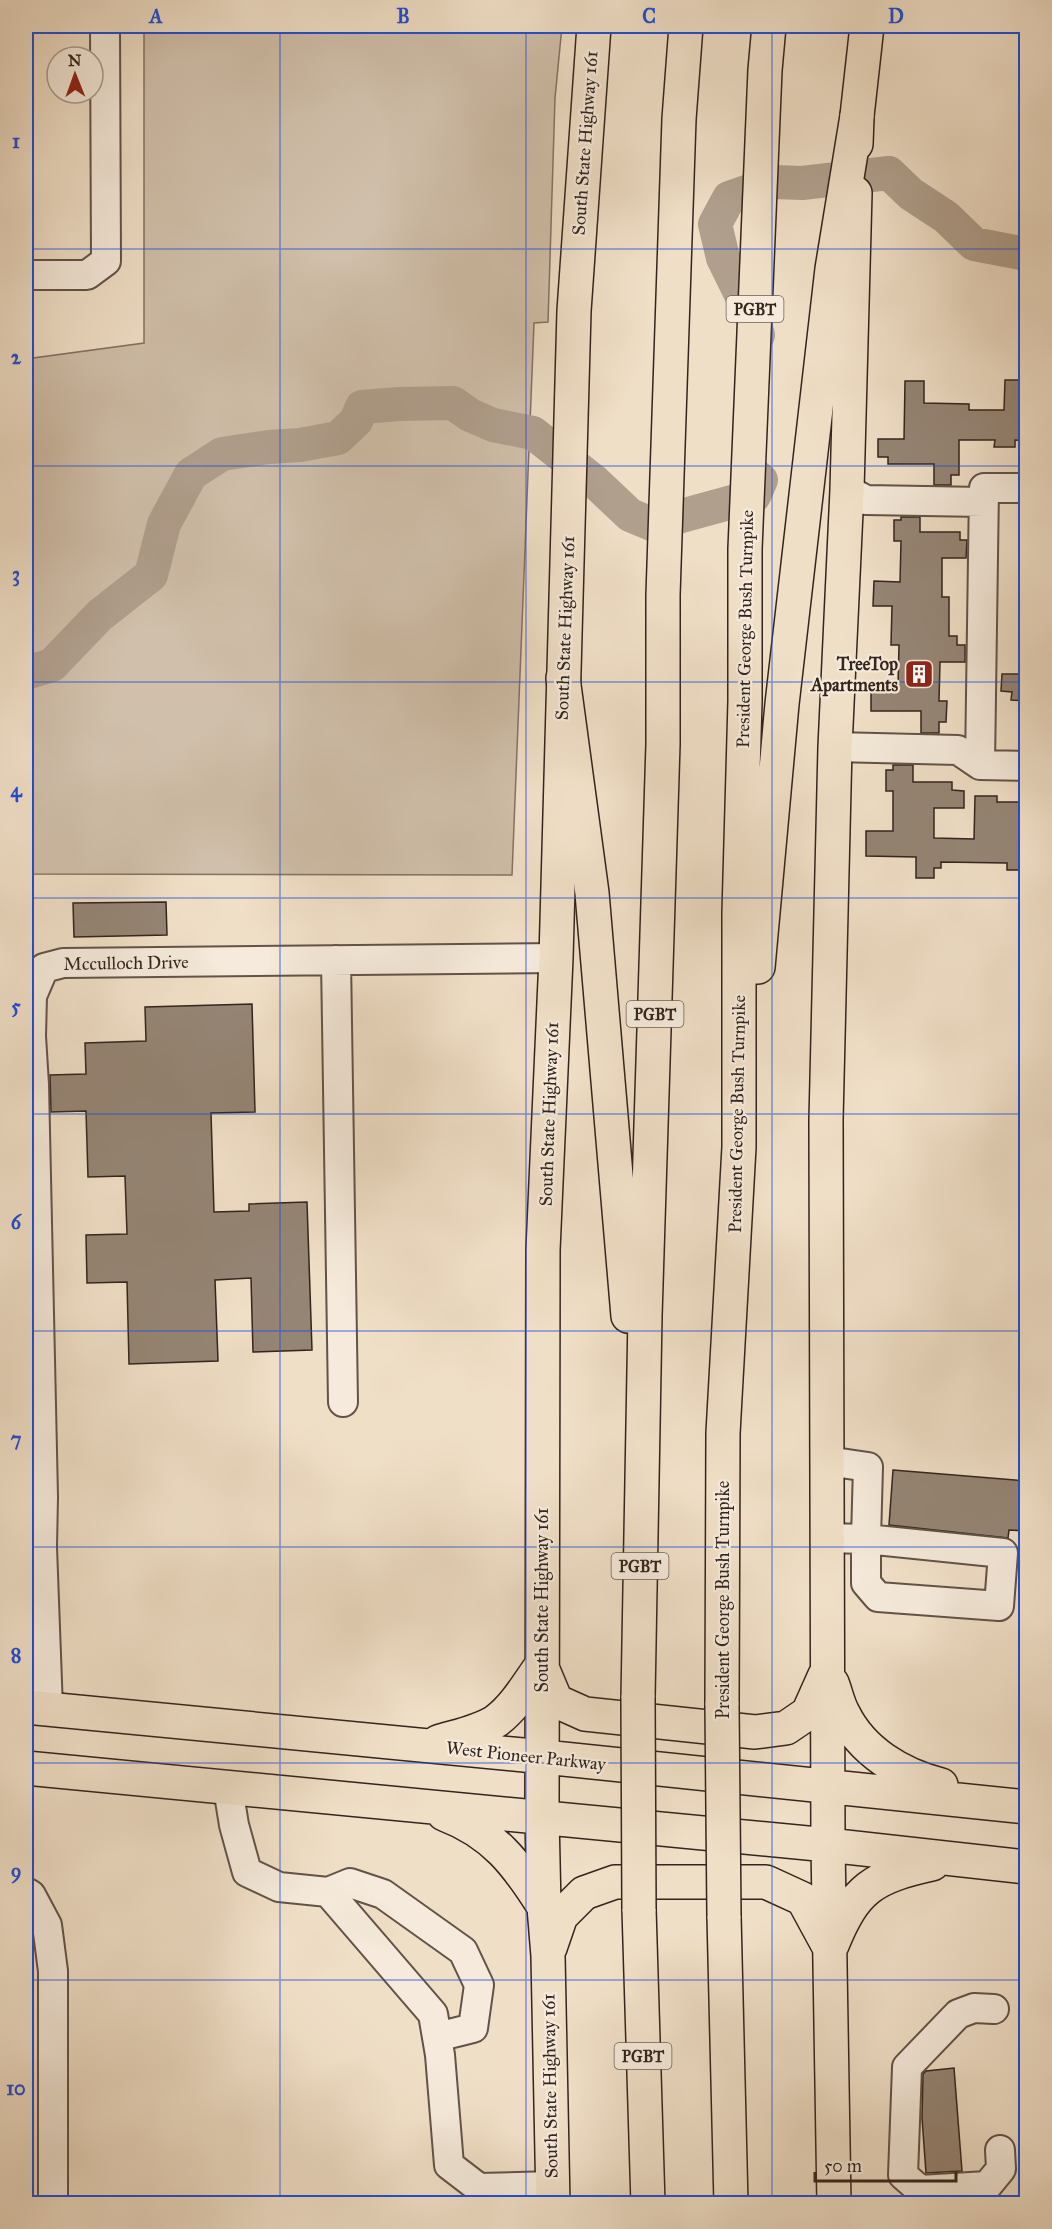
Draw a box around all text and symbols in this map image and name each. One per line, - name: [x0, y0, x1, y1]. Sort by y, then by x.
- text: A: [147, 4, 163, 28]
- text: B: [396, 4, 410, 28]
- text: C: [642, 4, 656, 28]
- text: D: [888, 4, 904, 28]
- north arrow: [45, 45, 105, 105]
- street label: South State Highway 161: [568, 50, 603, 236]
- text: N: [68, 51, 82, 70]
- text: 1: [12, 129, 20, 153]
- road number: PGBT: [726, 296, 783, 322]
- text: 2: [11, 345, 22, 369]
- street label: President George Bush Turnpike: [732, 510, 759, 748]
- street label: South State Highway 161: [551, 535, 580, 721]
- text: 3: [12, 562, 20, 587]
- place label: TreeTop Apartments: [810, 653, 898, 697]
- building icon: TreeTop Apartments: [903, 658, 935, 690]
- text: 4: [10, 778, 22, 803]
- street label: Mcculloch Drive: [63, 951, 189, 975]
- text: 5: [11, 994, 21, 1018]
- street label: President George Bush Turnpike: [724, 995, 751, 1233]
- road number: PGBT: [626, 1001, 684, 1027]
- street label: South State Highway 161: [535, 1021, 564, 1207]
- text: 6: [11, 1210, 23, 1234]
- text: 7: [11, 1427, 22, 1451]
- street label: President George Bush Turnpike: [712, 1481, 735, 1719]
- street label: South State Highway 161: [531, 1508, 554, 1692]
- road number: PGBT: [612, 1553, 668, 1579]
- text: 8: [11, 1643, 21, 1667]
- street label: West Pioneer Parkway: [445, 1737, 608, 1775]
- text: 9: [11, 1859, 21, 1884]
- street label: South State Highway 161: [537, 1993, 564, 2179]
- road number: PGBT: [614, 2043, 672, 2069]
- text: 10: [6, 2076, 26, 2100]
- scale bar: [815, 2145, 956, 2183]
- text: 50 m: [824, 2155, 862, 2177]

